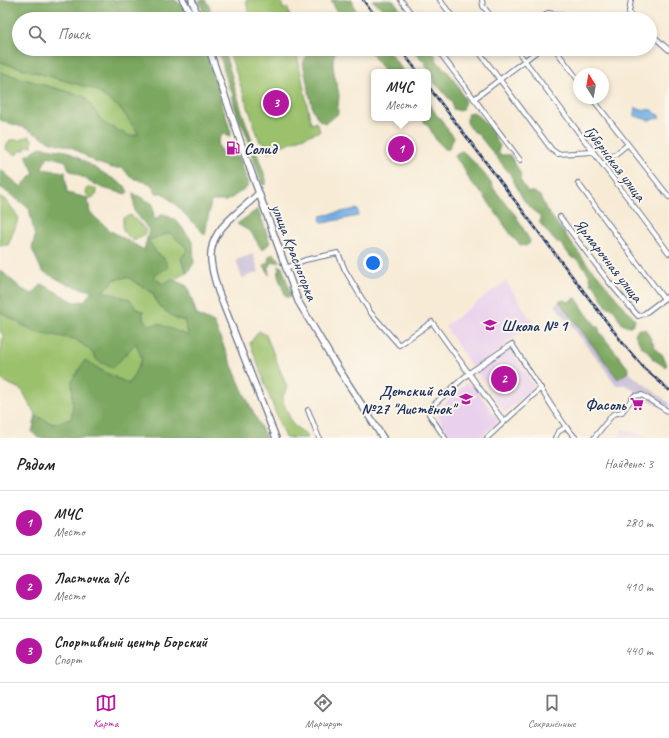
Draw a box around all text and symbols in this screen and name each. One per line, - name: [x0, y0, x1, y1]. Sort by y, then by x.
- search box: [12, 12, 657, 56]
- icon: search: [26, 23, 48, 45]
- text: Поиск: [58, 25, 90, 44]
- north arrow: [573, 68, 609, 104]
- popup: [371, 69, 431, 121]
- text: МЧС: [386, 78, 413, 97]
- pin: 3: [263, 88, 289, 118]
- text: Место: [386, 97, 416, 113]
- street label: Губернская улица: [580, 122, 651, 206]
- pin: 1: [388, 134, 414, 164]
- place label: Солид: [244, 139, 278, 159]
- fuel station icon: Солид: [225, 140, 241, 156]
- street label: улица Красногорка: [266, 200, 322, 305]
- street label: Ярмарочная улица: [569, 215, 648, 307]
- your location: [363, 253, 383, 273]
- place label: Школа № 1: [501, 316, 569, 336]
- school or university icon: Школа № 1: [482, 317, 498, 333]
- pin: 2: [491, 364, 517, 394]
- place label: Детский сад №27 "Аистёнок": [361, 381, 459, 419]
- school or university icon: Детский сад №27 "Аистёнок": [458, 391, 474, 407]
- place label: Фасоль: [585, 395, 627, 415]
- supermarket icon: Фасоль: [629, 396, 645, 412]
- text: Рядом: [16, 454, 54, 475]
- text: Найдено: 3: [605, 456, 653, 472]
- text: МЧС: [54, 505, 82, 524]
- text: 1: [26, 515, 32, 531]
- text: 280 m: [625, 515, 653, 531]
- text: Место: [54, 524, 85, 540]
- text: Ласточка д/с: [54, 569, 129, 588]
- text: 2: [26, 579, 32, 595]
- text: 410 m: [625, 579, 653, 595]
- text: Место: [54, 588, 85, 604]
- text: Спортивный центр Борский: [54, 633, 207, 652]
- text: 3: [26, 643, 32, 659]
- text: 440 m: [625, 643, 653, 659]
- text: Спорт: [54, 652, 82, 668]
- tab: Карта: [93, 692, 118, 730]
- tab: Маршрут: [305, 692, 341, 730]
- tab: Сохранённые: [528, 692, 576, 730]

